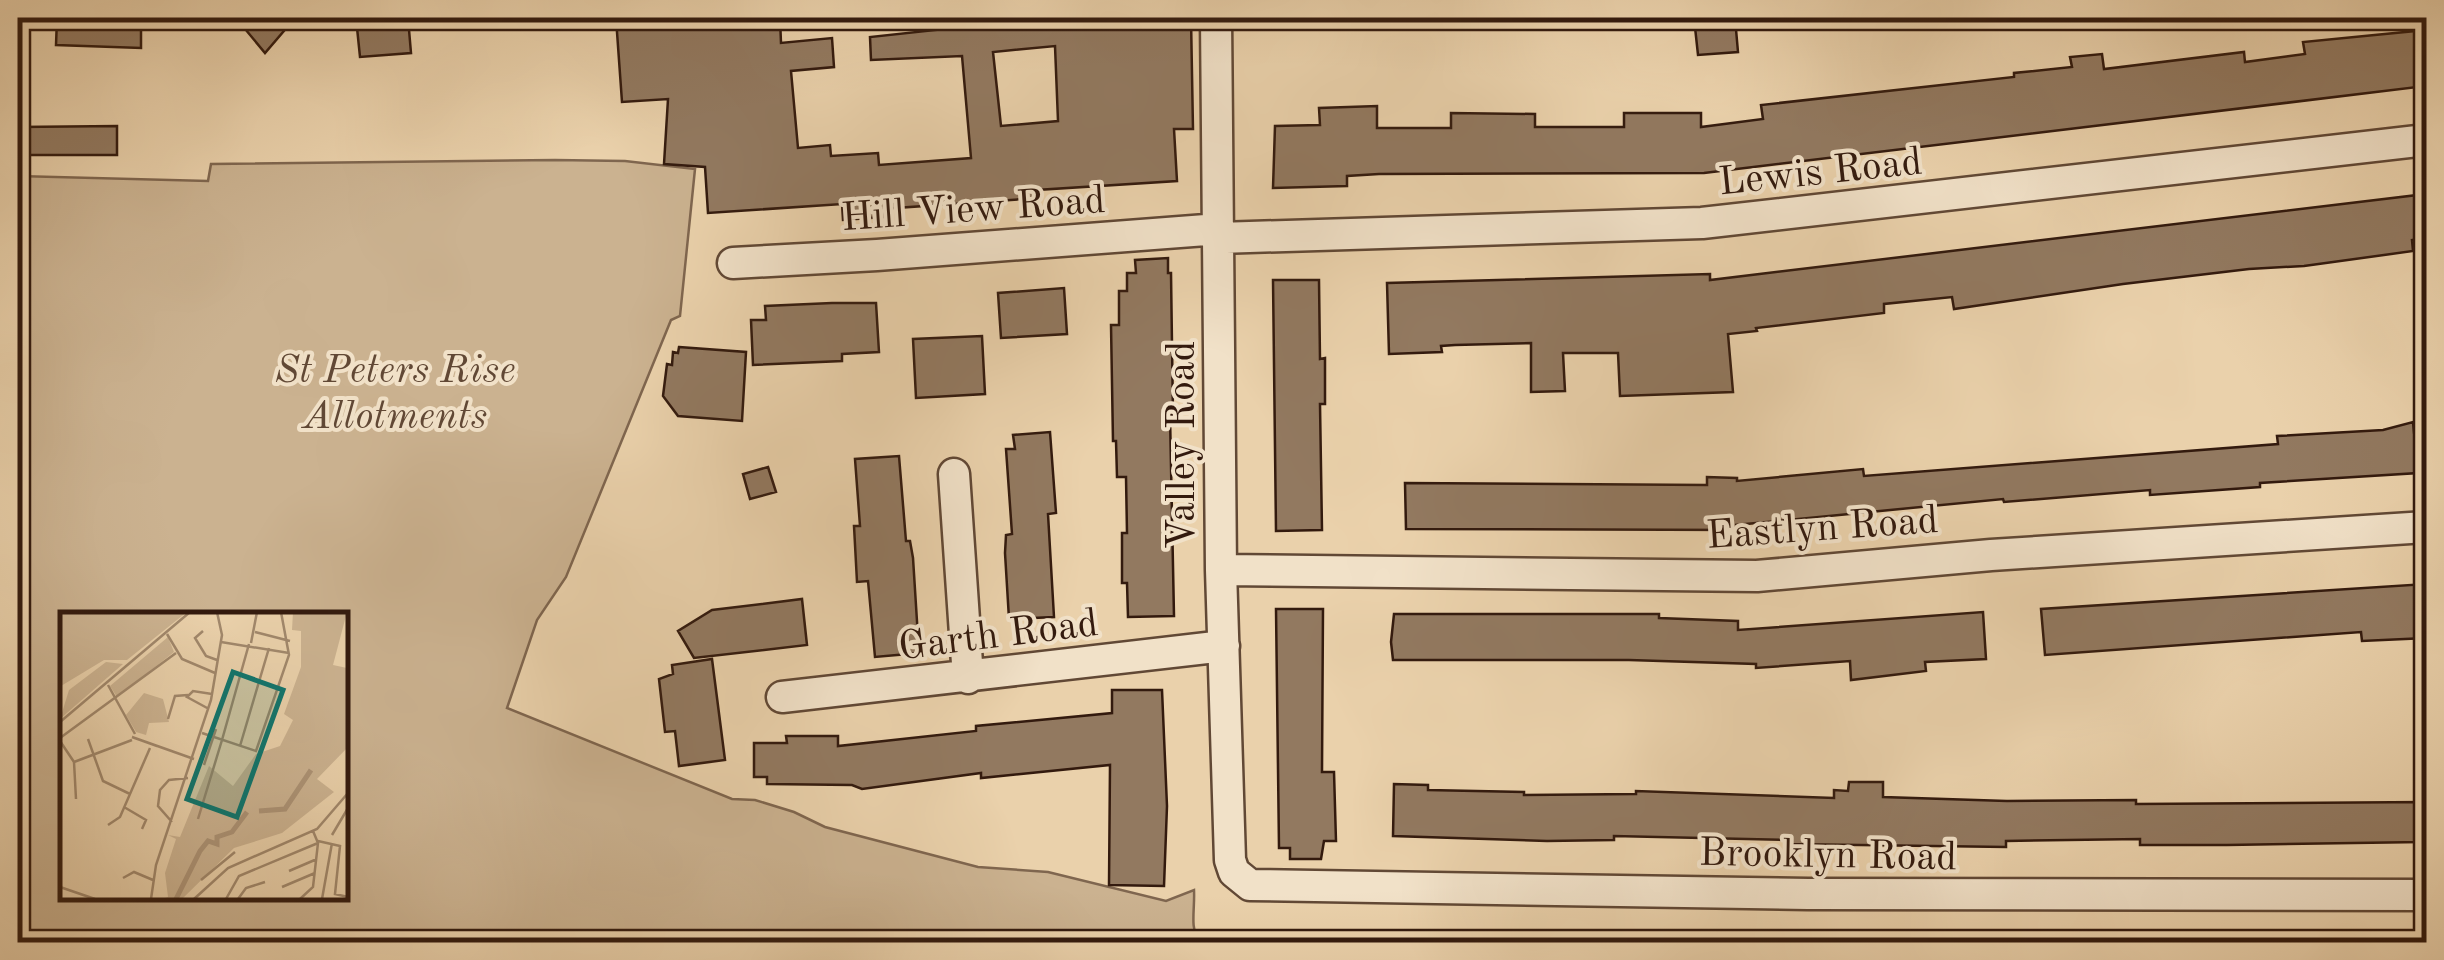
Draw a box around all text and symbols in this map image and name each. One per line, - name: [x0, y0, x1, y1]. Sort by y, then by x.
- street label: Lewis Road: [1717, 143, 1924, 205]
- street label: Hill View Road: [840, 182, 1107, 240]
- street label: Valley Road: [1164, 341, 1204, 549]
- park label: St Peters Rise Allotments: [274, 352, 516, 438]
- street label: Eastlyn Road: [1705, 502, 1940, 558]
- street label: Garth Road: [896, 605, 1101, 669]
- inset map: [60, 612, 348, 900]
- street label: Brooklyn Road: [1698, 835, 1957, 879]

